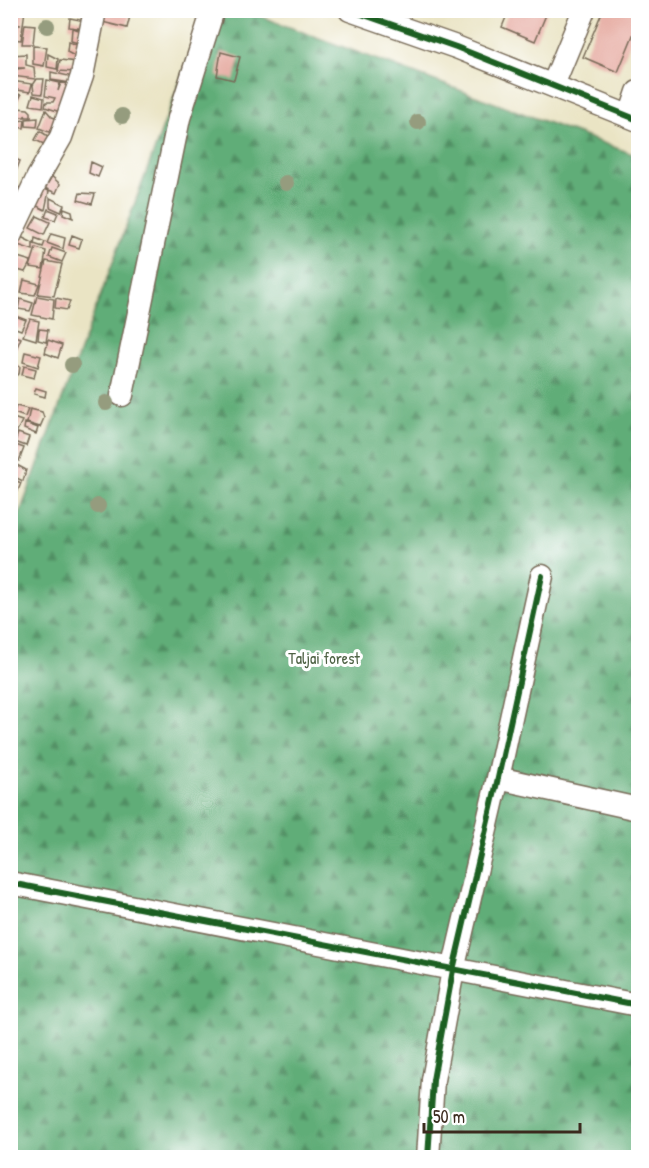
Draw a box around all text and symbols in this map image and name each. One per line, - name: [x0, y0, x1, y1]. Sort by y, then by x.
- park label: Taljai forest: [288, 647, 360, 669]
- scale bar: [424, 1096, 580, 1134]
- text: 50 m: [433, 1104, 465, 1129]

